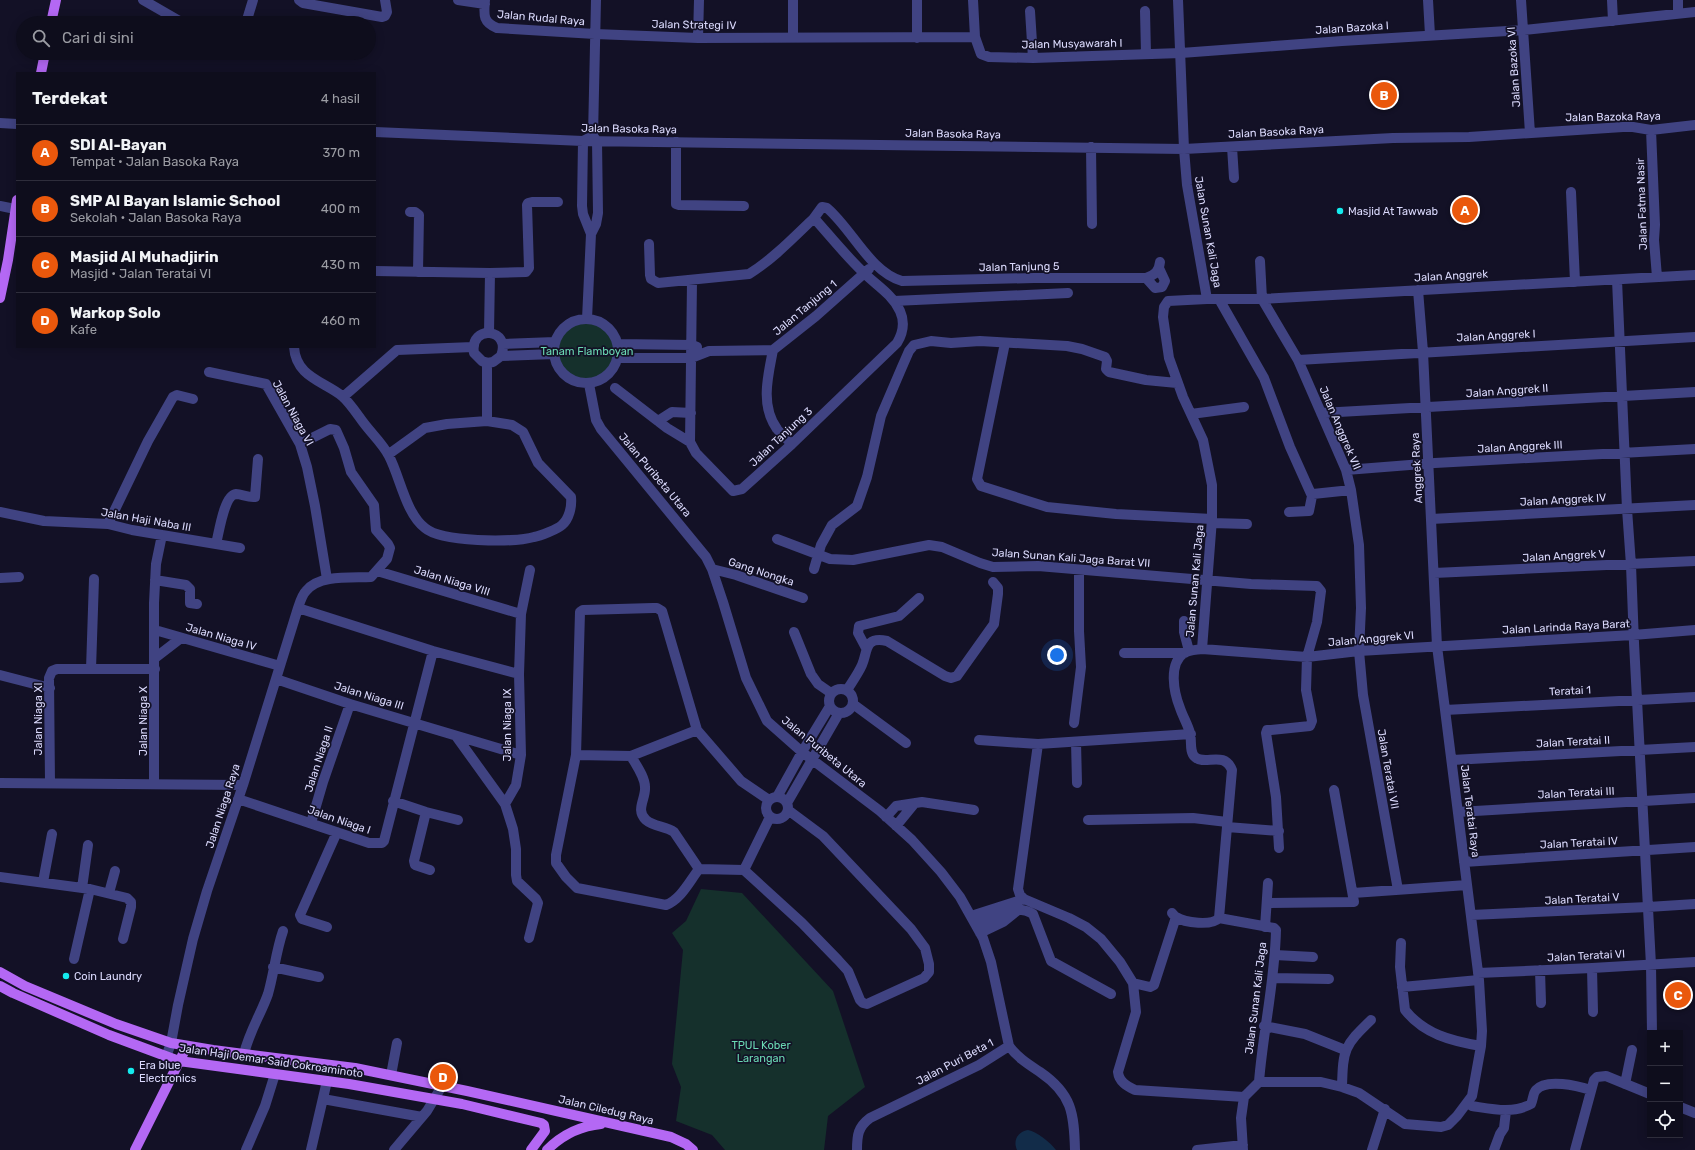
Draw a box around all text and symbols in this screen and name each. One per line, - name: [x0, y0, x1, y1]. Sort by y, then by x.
- street label: Jalan Rudal Raya: [497, 8, 585, 28]
- search box: [16, 16, 376, 60]
- street label: Jalan Strategi IV: [651, 18, 737, 32]
- street label: Jalan Bazoka I: [1315, 19, 1389, 37]
- street label: Jalan Bazoka VI: [1505, 26, 1523, 108]
- icon: search: [30, 27, 52, 49]
- text: Cari di sini: [62, 29, 134, 47]
- street label: Jalan Musyawarah I: [1021, 37, 1123, 51]
- pin: B: [1371, 80, 1397, 110]
- text: Terdekat: [32, 88, 107, 108]
- text: 4 hasil: [321, 91, 360, 106]
- street label: Jalan Bazoka Raya: [1565, 110, 1661, 124]
- street label: Jalan Basoka Raya: [581, 122, 677, 136]
- street label: Jalan Basoka Raya: [1228, 123, 1324, 141]
- street label: Jalan Basoka Raya: [905, 127, 1001, 141]
- text: SDI Al-Bayan: [70, 136, 167, 154]
- text: A: [40, 145, 50, 160]
- text: 370 m: [323, 145, 360, 160]
- text: Tempat · Jalan Basoka Raya: [70, 154, 239, 169]
- street label: Jalan Fatma Nasir: [1634, 157, 1650, 250]
- street label: Jalan Sunan Kali Jaga: [1192, 175, 1224, 289]
- text: SMP Al Bayan Islamic School: [70, 192, 280, 210]
- pin: A: [1452, 195, 1478, 225]
- text: B: [40, 201, 50, 216]
- text: 400 m: [321, 201, 360, 216]
- place label: Masjid At Tawwab: [1348, 205, 1438, 218]
- marker: Masjid At Tawwab: [1335, 206, 1345, 216]
- text: Sekolah · Jalan Basoka Raya: [70, 210, 241, 225]
- text: Masjid Al Muhadjirin: [70, 248, 219, 266]
- text: C: [40, 257, 50, 272]
- text: 430 m: [321, 257, 360, 272]
- street label: Jalan Tanjung 5: [978, 260, 1060, 274]
- text: Masjid · Jalan Teratai VI: [70, 266, 211, 281]
- street label: Jalan Anggrek: [1414, 268, 1489, 284]
- street label: Jalan Tanjung 1: [771, 278, 839, 338]
- text: Warkop Solo: [70, 304, 161, 322]
- text: D: [40, 313, 50, 328]
- text: 460 m: [321, 313, 360, 328]
- text: Kafe: [70, 322, 97, 337]
- street label: Jalan Anggrek I: [1456, 327, 1536, 345]
- park label: Tanam Flamboyan: [541, 345, 633, 358]
- street label: Jalan Niaga VI: [270, 378, 316, 448]
- street label: Jalan Anggrek II: [1465, 382, 1549, 400]
- street label: Jalan Anggrek VII: [1317, 384, 1363, 472]
- street label: Jalan Tanjung 3: [747, 404, 815, 469]
- street label: Jalan Puribeta Utara: [616, 430, 694, 520]
- street label: Anggrek Raya: [1409, 432, 1425, 504]
- street label: Jalan Anggrek III: [1477, 438, 1563, 456]
- street label: Jalan Anggrek IV: [1519, 491, 1607, 509]
- street label: Jalan Haji Naba III: [100, 506, 192, 534]
- street label: Jalan Sunan Kali Jaga: [1184, 524, 1206, 638]
- street label: Jalan Sunan Kali Jaga Barat VII: [991, 546, 1151, 570]
- street label: Jalan Anggrek V: [1522, 547, 1606, 565]
- street label: Gang Nongka: [726, 555, 796, 589]
- street label: Jalan Niaga VIII: [412, 563, 492, 599]
- street label: Jalan Larinda Raya Barat: [1502, 617, 1631, 637]
- street label: Jalan Niaga IV: [184, 621, 258, 653]
- street label: Jalan Anggrek VI: [1327, 629, 1415, 649]
- your location: [1047, 645, 1067, 665]
- street label: Jalan Niaga III: [333, 679, 405, 713]
- street label: Jalan Niaga XI: [32, 683, 45, 755]
- street label: Teratai 1: [1549, 683, 1591, 699]
- street label: Jalan Niaga X: [137, 686, 150, 756]
- street label: Jalan Niaga IX: [501, 689, 514, 761]
- street label: Jalan Puribeta Utara: [779, 714, 869, 790]
- street label: Jalan Niaga II: [302, 724, 336, 794]
- street label: Jalan Teratai VII: [1375, 728, 1401, 810]
- street label: Jalan Teratai II: [1536, 734, 1610, 750]
- street label: Jalan Niaga Raya: [203, 762, 243, 850]
- street label: Jalan Teratai Raya: [1458, 764, 1482, 858]
- street label: Jalan Teratai III: [1537, 784, 1615, 802]
- street label: Jalan Niaga I: [306, 803, 372, 837]
- street label: Jalan Teratai IV: [1540, 834, 1618, 852]
- street label: Jalan Teratai V: [1544, 891, 1620, 907]
- street label: Jalan Sunan Kali Jaga: [1243, 941, 1269, 1055]
- street label: Jalan Teratai VI: [1547, 947, 1625, 965]
- place label: Coin Laundry: [74, 970, 142, 983]
- marker: Coin Laundry: [61, 971, 71, 981]
- pin: C: [1665, 980, 1691, 1010]
- map controls: [1647, 1030, 1683, 1138]
- button: +: [1647, 1030, 1683, 1066]
- street label: Jalan Puri Beta 1: [914, 1036, 996, 1088]
- park label: TPUL Kober Larangan: [731, 1039, 791, 1065]
- street label: Jalan Haji Oemar Said Cokroaminoto: [178, 1042, 364, 1080]
- place label: Era blue Electronics: [139, 1059, 197, 1085]
- pin: D: [430, 1062, 456, 1092]
- marker: Era blue Electronics: [126, 1066, 136, 1076]
- button: −: [1647, 1066, 1683, 1102]
- street label: Jalan Ciledug Raya: [557, 1093, 655, 1127]
- button: locate: [1647, 1102, 1683, 1138]

